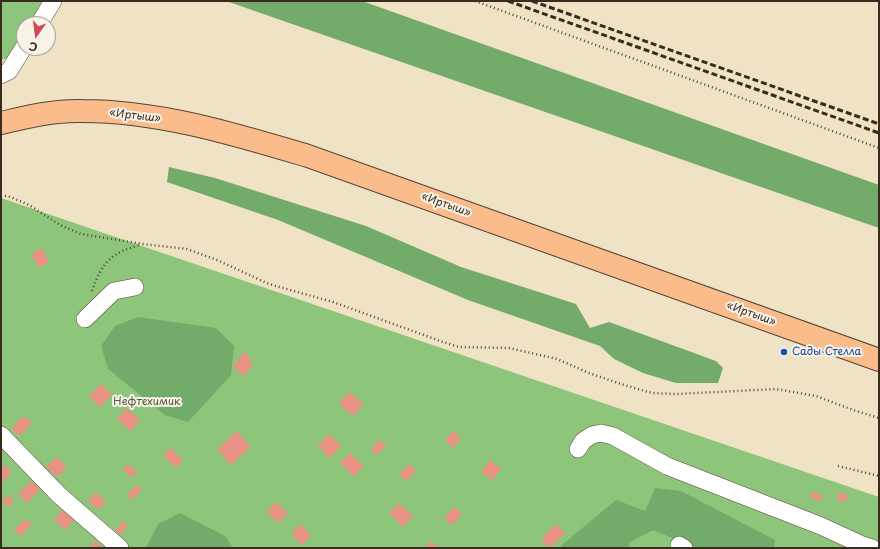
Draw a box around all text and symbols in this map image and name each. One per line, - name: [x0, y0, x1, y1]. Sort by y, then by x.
- north arrow: [16, 16, 56, 56]
- text: С: [27, 38, 39, 56]
- street label: «Иртыш»: [109, 106, 161, 126]
- street label: «Иртыш»: [420, 190, 472, 220]
- street label: «Иртыш»: [725, 299, 777, 329]
- place label: Сады Стелла: [792, 345, 861, 359]
- marker: Сады Стелла: [779, 347, 789, 357]
- park label: Нефтехимик: [113, 395, 181, 409]

